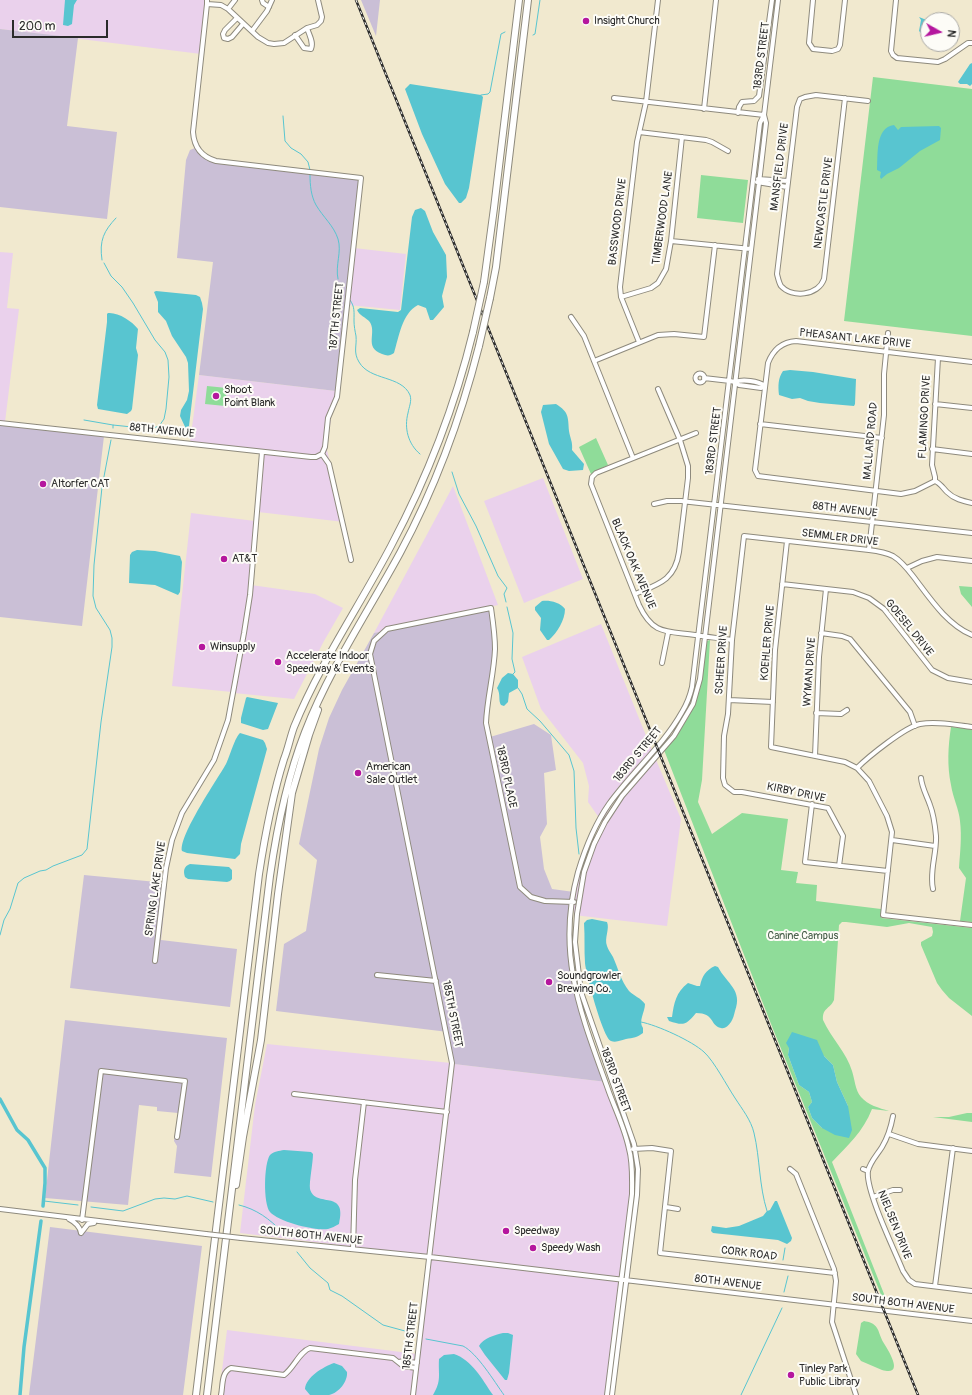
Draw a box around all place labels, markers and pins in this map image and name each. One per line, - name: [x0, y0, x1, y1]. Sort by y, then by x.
- place label: Insight Church: [594, 14, 660, 28]
- marker: Insight Church: [581, 16, 591, 26]
- place label: Shoot Point Blank: [224, 383, 275, 409]
- marker: Shoot Point Blank: [211, 391, 221, 401]
- place label: Altorfer CAT: [51, 477, 110, 491]
- marker: Altorfer CAT: [38, 479, 48, 489]
- place label: AT&T: [232, 552, 257, 566]
- marker: AT&T: [219, 554, 229, 564]
- place label: Winsupply: [210, 640, 255, 654]
- marker: Winsupply: [197, 642, 207, 652]
- place label: Accelerate Indoor Speedway & Events: [286, 649, 374, 675]
- marker: Accelerate Indoor Speedway & Events: [273, 657, 283, 667]
- place label: American Sale Outlet: [366, 760, 417, 786]
- marker: American Sale Outlet: [353, 768, 363, 778]
- place label: Soundgrowler Brewing Co.: [557, 969, 621, 995]
- marker: Soundgrowler Brewing Co.: [544, 977, 554, 987]
- place label: Speedway: [514, 1224, 559, 1238]
- marker: Speedway: [501, 1226, 511, 1236]
- place label: Speedy Wash: [541, 1241, 600, 1255]
- marker: Speedy Wash: [528, 1243, 538, 1253]
- place label: Tinley Park Public Library: [799, 1362, 860, 1388]
- marker: Tinley Park Public Library: [786, 1370, 796, 1380]

